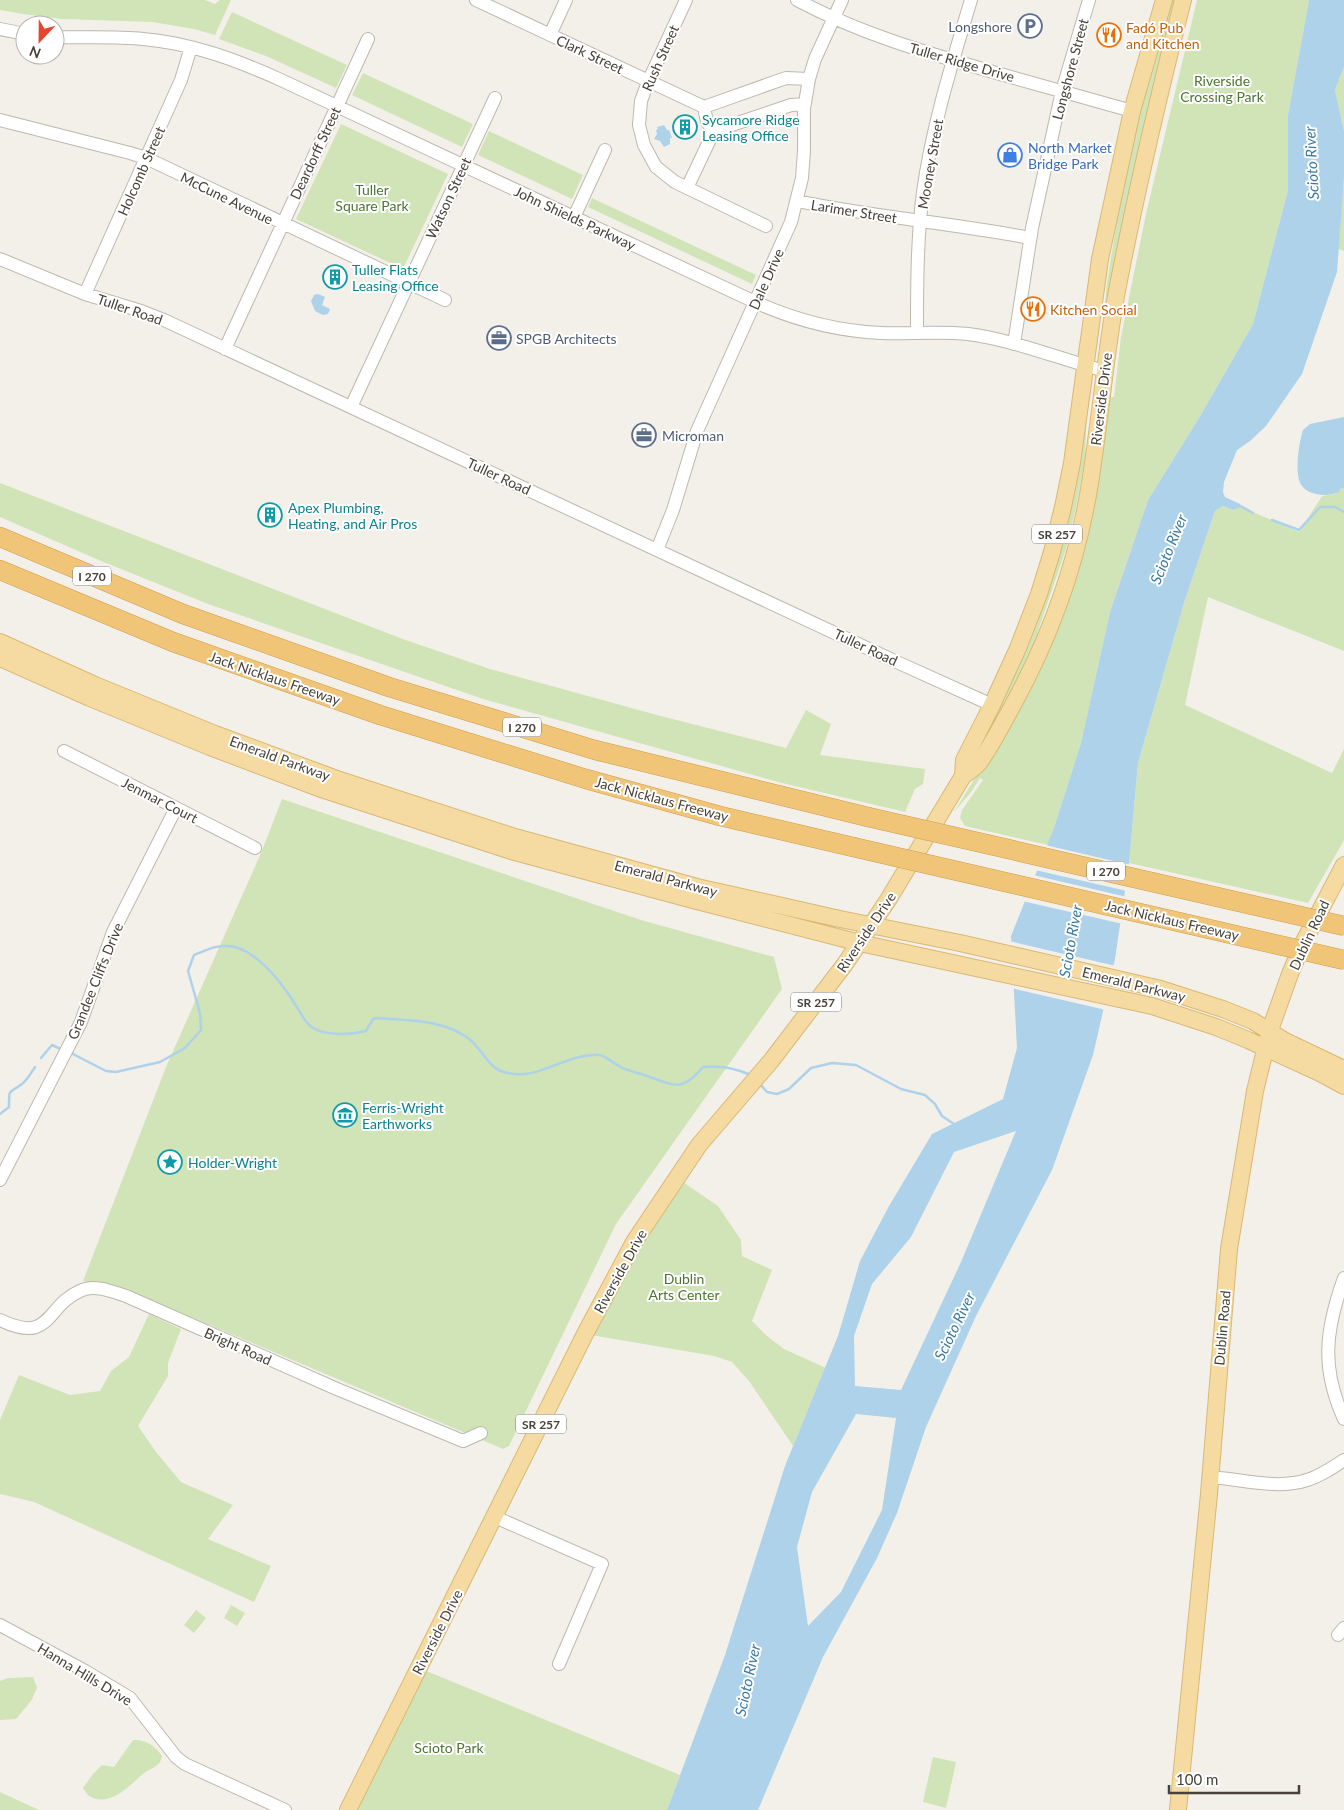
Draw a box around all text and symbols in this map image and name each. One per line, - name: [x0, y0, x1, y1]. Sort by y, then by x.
- parking icon: Longshore: [1017, 13, 1043, 39]
- north arrow: [15, 15, 65, 65]
- street label: Longshore Street: [1048, 16, 1092, 122]
- place label: Longshore: [948, 18, 1012, 35]
- place label: Fadó Pub and Kitchen: [1126, 19, 1200, 52]
- street label: Rush Street: [638, 22, 682, 94]
- restaurant icon: Fadó Pub and Kitchen: [1096, 22, 1122, 48]
- street label: Clark Street: [554, 31, 626, 77]
- street label: Tuller Ridge Drive: [908, 39, 1016, 85]
- text: N: [27, 43, 43, 62]
- park label: Riverside Crossing Park: [1180, 72, 1265, 105]
- street label: Deardorff Street: [286, 104, 344, 202]
- place label: Sycamore Ridge Leasing Office: [702, 111, 800, 144]
- building icon: Sycamore Ridge Leasing Office: [672, 114, 698, 140]
- street label: Mooney Street: [914, 118, 946, 210]
- street label: Holcomb Street: [114, 124, 168, 218]
- water label: Scioto River: [1300, 125, 1322, 200]
- place label: North Market Bridge Park: [1028, 139, 1112, 172]
- shop icon: North Market Bridge Park: [997, 142, 1023, 168]
- street label: Watson Street: [422, 155, 474, 241]
- street label: McCune Avenue: [178, 168, 276, 228]
- park label: Tuller Square Park: [335, 181, 410, 214]
- street label: John Shields Parkway: [512, 182, 639, 254]
- street label: Larimer Street: [810, 196, 898, 226]
- street label: Dale Drive: [745, 246, 787, 312]
- place label: Tuller Flats Leasing Office: [352, 261, 439, 294]
- building icon: Tuller Flats Leasing Office: [322, 264, 348, 290]
- street label: Tuller Road: [95, 290, 165, 328]
- restaurant icon: Kitchen Social: [1020, 296, 1046, 322]
- place label: Kitchen Social: [1050, 301, 1137, 318]
- office icon: SPGB Architects: [486, 325, 512, 351]
- place label: SPGB Architects: [516, 330, 617, 347]
- street label: Riverside Drive: [1087, 352, 1115, 446]
- office icon: Microman: [631, 422, 657, 448]
- place label: Microman: [662, 427, 724, 444]
- street label: Tuller Road: [465, 454, 533, 498]
- place label: Apex Plumbing, Heating, and Air Pros: [288, 499, 417, 532]
- building icon: Apex Plumbing, Heating, and Air Pros: [257, 502, 283, 528]
- water label: Scioto River: [1146, 511, 1190, 586]
- road number: SR 257: [1032, 524, 1082, 544]
- road number: I 270: [73, 566, 111, 586]
- street label: Tuller Road: [832, 625, 900, 669]
- street label: Jack Nicklaus Freeway: [207, 648, 343, 709]
- road number: I 270: [503, 718, 541, 736]
- street label: Emerald Parkway: [227, 732, 333, 784]
- street label: Jack Nicklaus Freeway: [594, 773, 731, 825]
- street label: Jenmar Court: [119, 774, 201, 826]
- street label: Emerald Parkway: [613, 856, 720, 900]
- road number: I 270: [1087, 861, 1125, 880]
- street label: Riverside Drive: [833, 889, 899, 975]
- street label: Jack Nicklaus Freeway: [1103, 896, 1242, 944]
- street label: Dublin Road: [1285, 897, 1333, 973]
- water label: Scioto River: [1055, 902, 1085, 979]
- street label: Grandee Cliffs Drive: [64, 920, 126, 1042]
- street label: Emerald Parkway: [1081, 963, 1188, 1005]
- road number: SR 257: [791, 992, 841, 1012]
- place label: Ferris-Wright Earthworks: [362, 1099, 444, 1132]
- museum icon: Ferris-Wright Earthworks: [332, 1102, 358, 1128]
- place icon: Holder-Wright: [157, 1149, 183, 1175]
- place label: Holder-Wright: [188, 1154, 277, 1171]
- street label: Riverside Drive: [590, 1226, 650, 1316]
- park label: Dublin Arts Center: [648, 1270, 720, 1303]
- water label: Scioto River: [930, 1288, 979, 1363]
- street label: Dublin Road: [1210, 1290, 1234, 1366]
- street label: Bright Road: [202, 1324, 274, 1368]
- road number: SR 257: [516, 1415, 566, 1434]
- street label: Riverside Drive: [408, 1587, 466, 1677]
- street label: Hanna Hills Drive: [35, 1639, 135, 1709]
- water label: Scioto River: [731, 1641, 764, 1718]
- park label: Scioto Park: [414, 1739, 485, 1756]
- scale bar: [1169, 1762, 1299, 1794]
- text: 100 m: [1176, 1770, 1218, 1788]

